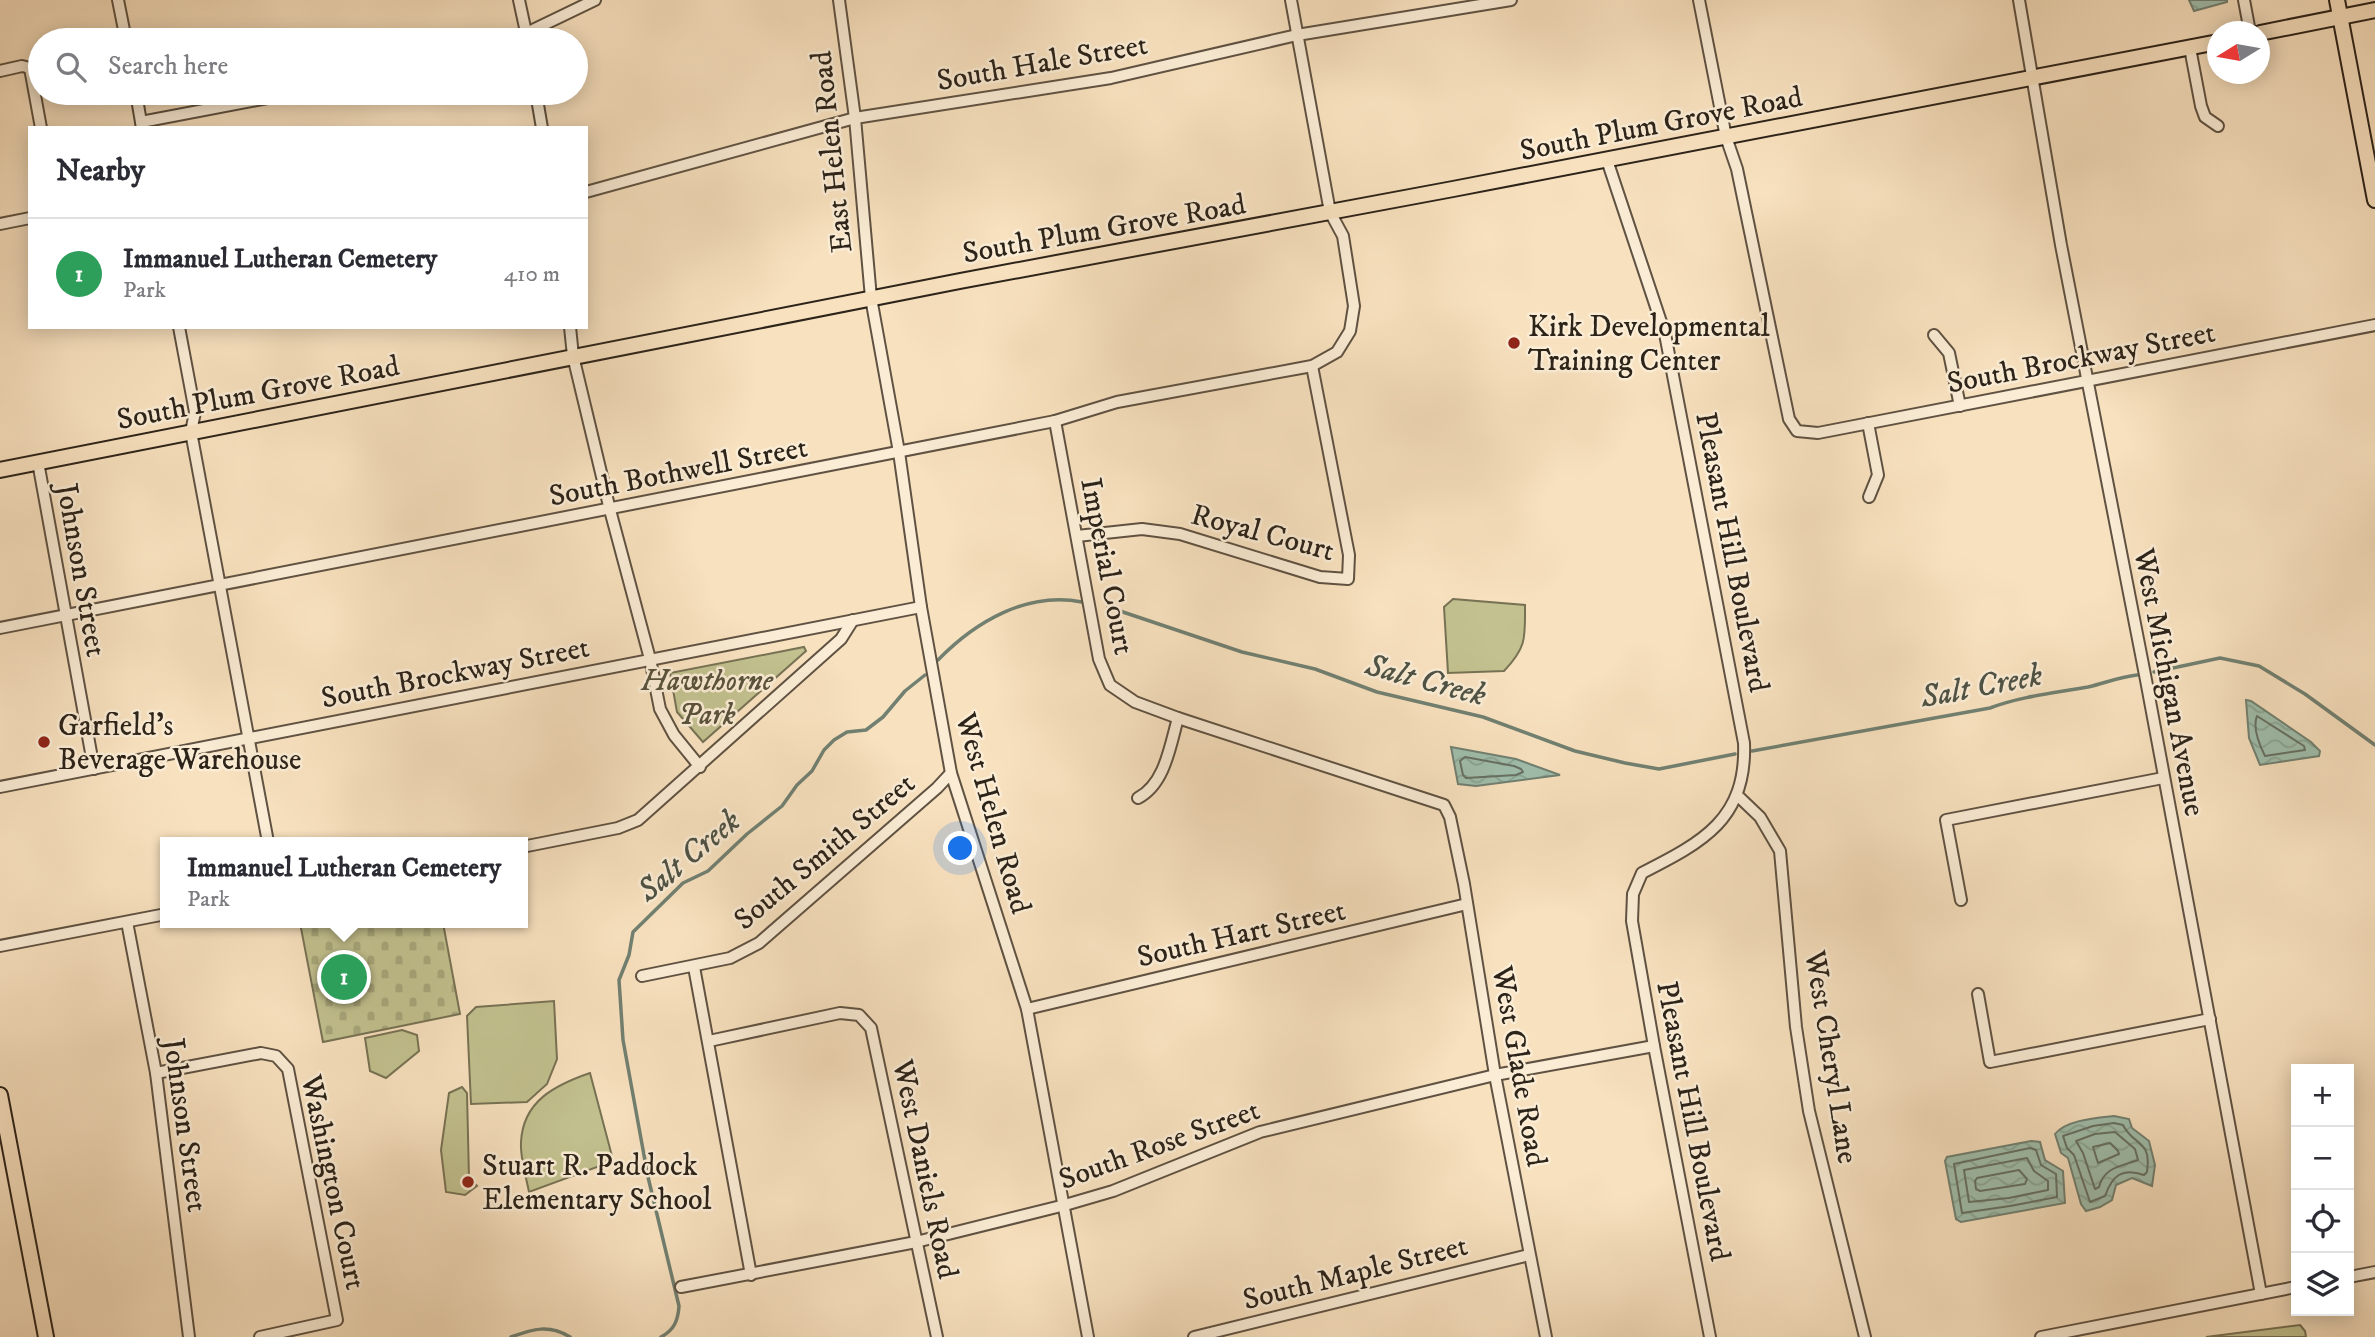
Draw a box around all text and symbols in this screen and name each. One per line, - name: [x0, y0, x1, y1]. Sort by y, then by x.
- north arrow: [2207, 21, 2270, 84]
- street label: South Hale Street: [934, 27, 1150, 100]
- search box: [28, 28, 588, 105]
- icon: search: [52, 48, 90, 86]
- street label: East Helen Road: [803, 49, 861, 255]
- text: Search here: [108, 50, 228, 83]
- street label: South Plum Grove Road: [1517, 79, 1806, 170]
- text: Nearby: [56, 153, 145, 190]
- street label: South Plum Grove Road: [960, 186, 1249, 273]
- text: Immanuel Lutheran Cemetery: [123, 243, 437, 276]
- text: 1: [75, 260, 83, 289]
- text: 410 m: [504, 260, 560, 289]
- text: Park: [123, 276, 166, 305]
- place label: Kirk Developmental Training Center: [1528, 309, 1770, 380]
- street label: South Brockway Street: [1944, 314, 2218, 403]
- marker: Kirk Developmental Training Center: [1506, 335, 1522, 351]
- street label: South Plum Grove Road: [114, 348, 403, 439]
- street label: Pleasant Hill Boulevard: [1686, 409, 1777, 695]
- street label: South Bothwell Street: [546, 429, 811, 516]
- street label: Imperial Court: [1071, 475, 1142, 658]
- street label: Johnson Street: [47, 478, 114, 660]
- street label: Royal Court: [1187, 497, 1338, 570]
- street label: West Michigan Avenue: [2124, 544, 2213, 819]
- street label: South Brockway Street: [318, 629, 592, 718]
- water label: Salt Creek: [1360, 645, 1491, 716]
- water label: Salt Creek: [1916, 655, 2046, 719]
- park label: Hawthorne Park: [640, 663, 774, 734]
- place label: Garfield's Beverage Warehouse: [58, 708, 302, 779]
- street label: West Helen Road: [946, 708, 1039, 918]
- marker: Garfield's Beverage Warehouse: [36, 734, 52, 750]
- street label: South Smith Street: [727, 766, 923, 939]
- water label: Salt Creek: [628, 801, 750, 912]
- your location: [943, 831, 977, 865]
- popup: [160, 837, 528, 928]
- text: Immanuel Lutheran Cemetery: [187, 852, 501, 885]
- text: Park: [187, 885, 230, 914]
- street label: South Hart Street: [1134, 893, 1349, 976]
- street label: West Cheryl Lane: [1795, 947, 1866, 1166]
- pin: 1: [321, 951, 367, 1003]
- street label: West Glade Road: [1482, 962, 1554, 1170]
- street label: Pleasant Hill Boulevard: [1647, 978, 1738, 1264]
- street label: Johnson Street: [154, 1033, 215, 1214]
- street label: West Daniels Road: [883, 1055, 966, 1282]
- map controls: [2291, 1064, 2354, 1316]
- button: +: [2291, 1064, 2354, 1127]
- street label: Washington Court: [292, 1071, 373, 1293]
- street label: South Rose Street: [1054, 1092, 1265, 1199]
- button: −: [2291, 1127, 2354, 1190]
- place label: Stuart R. Paddock Elementary School: [482, 1148, 711, 1219]
- marker: Stuart R. Paddock Elementary School: [460, 1174, 476, 1190]
- button: locate: [2291, 1190, 2354, 1253]
- street label: South Maple Street: [1239, 1228, 1472, 1319]
- button: layers: [2291, 1253, 2354, 1316]

